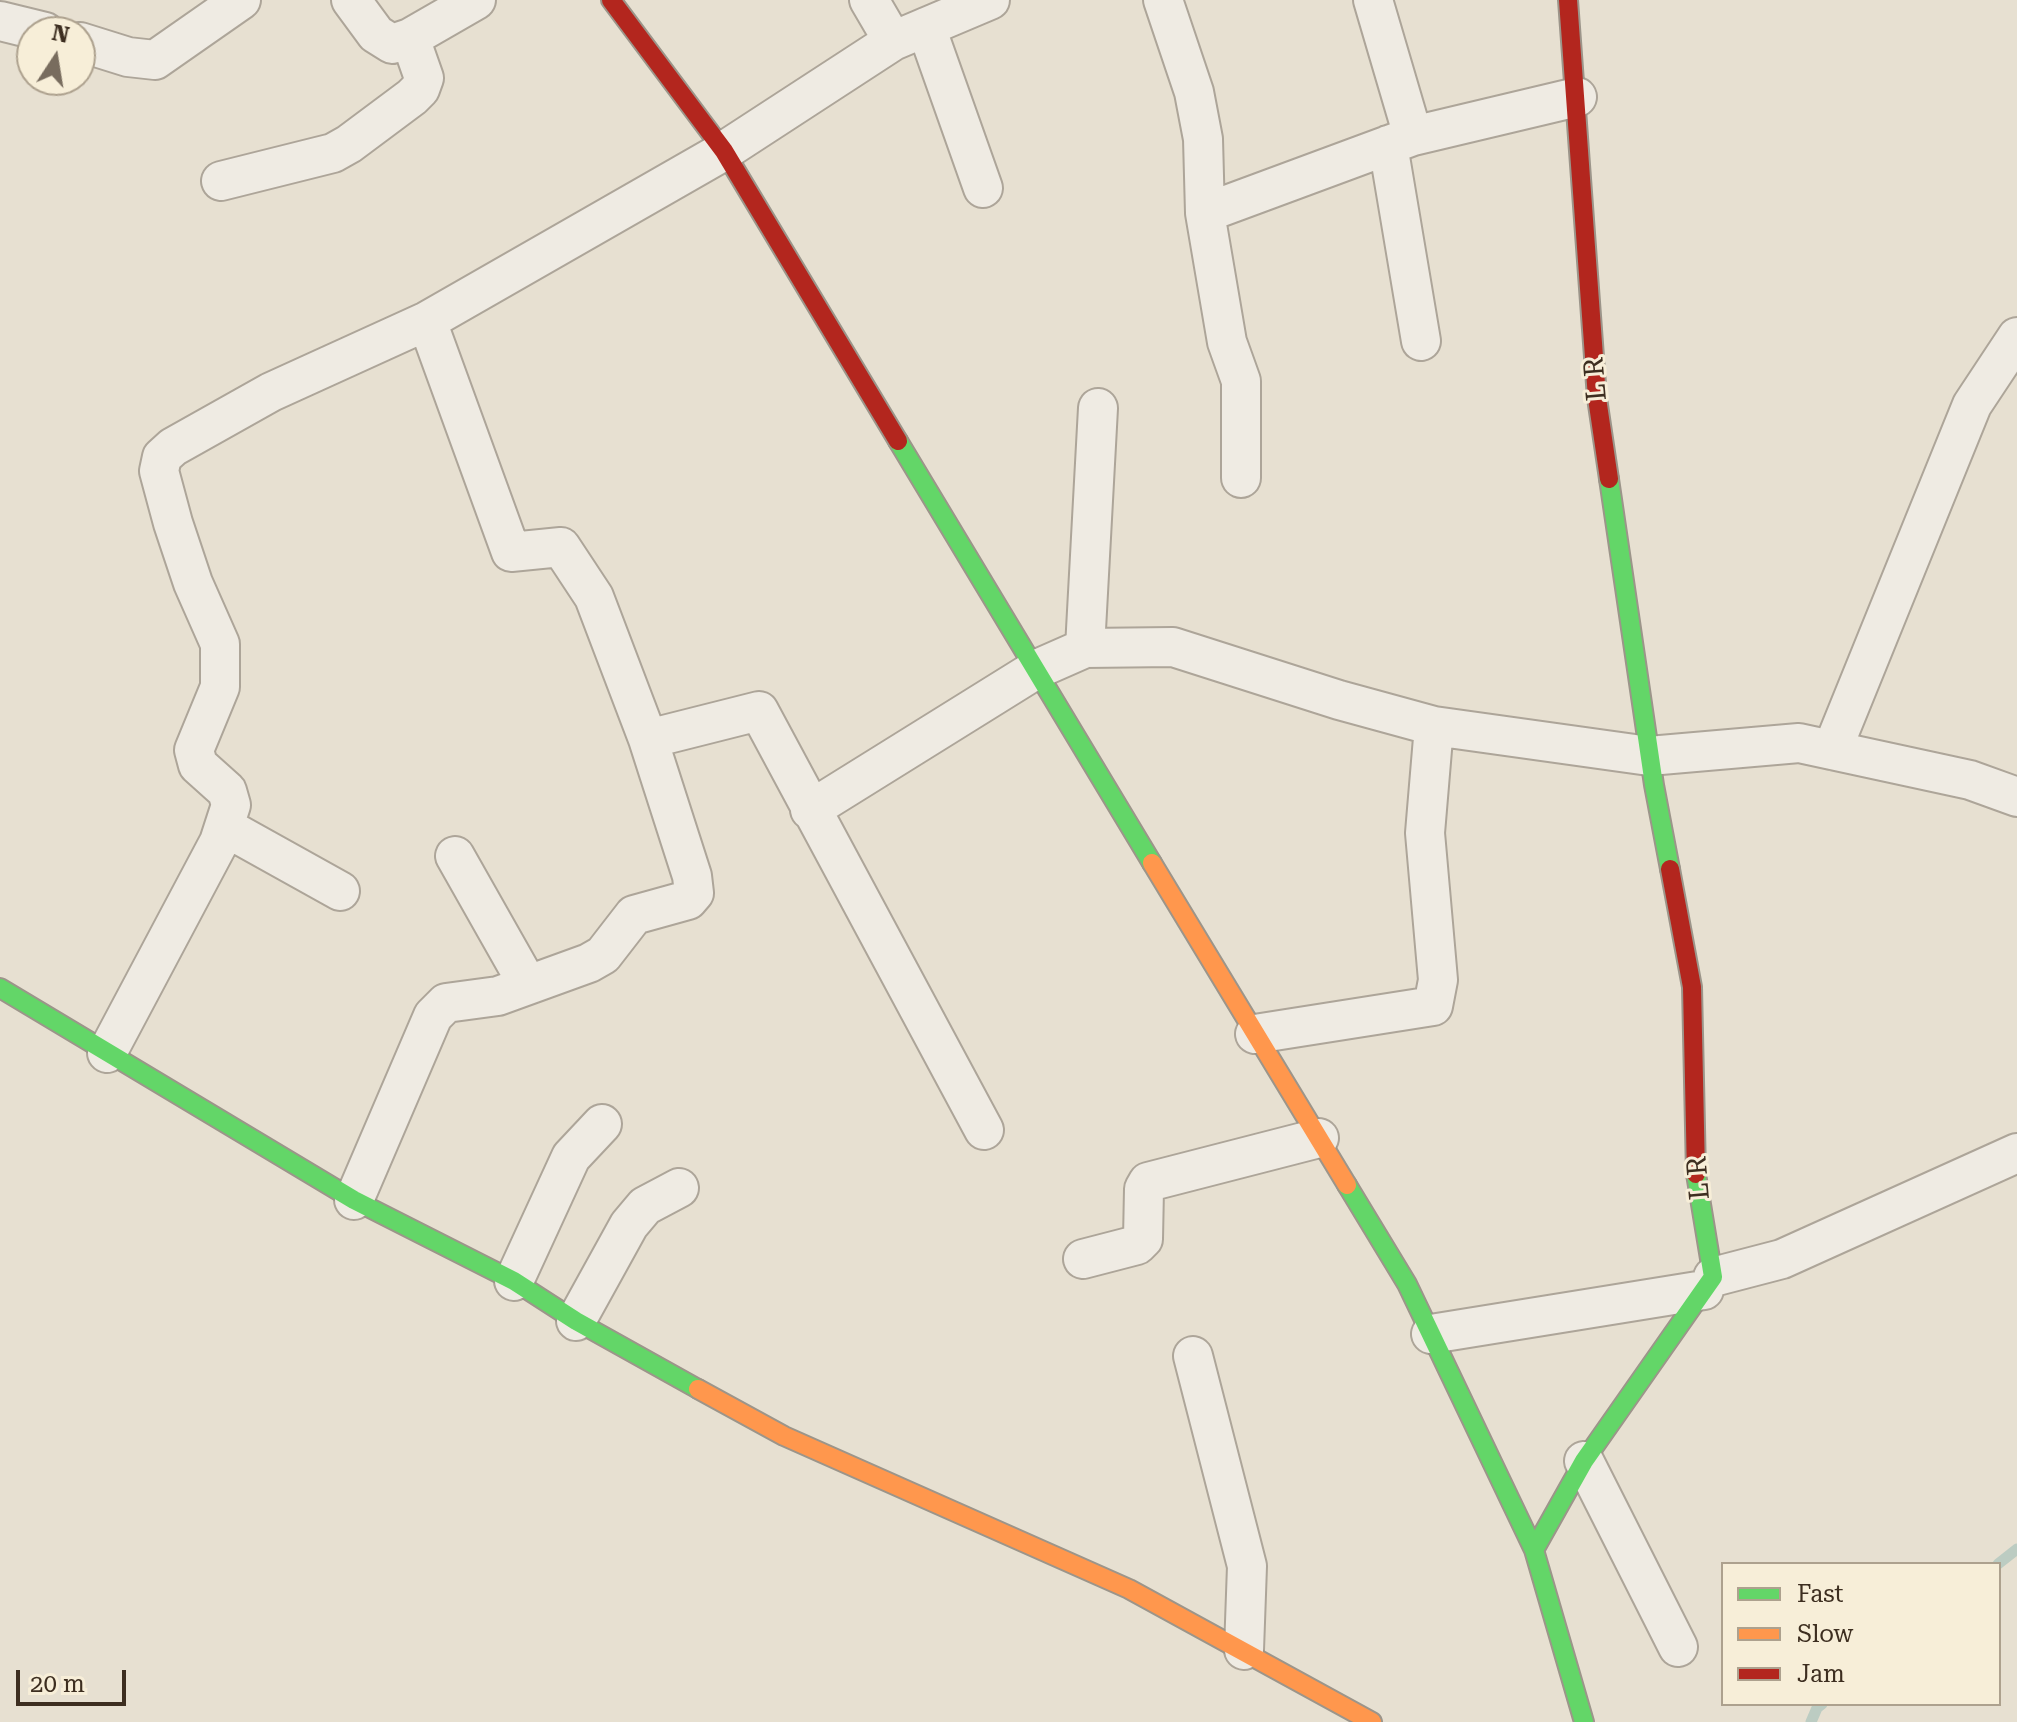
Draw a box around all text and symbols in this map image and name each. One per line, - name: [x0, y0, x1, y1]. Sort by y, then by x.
- north arrow: [16, 16, 96, 96]
- text: N: [50, 20, 72, 48]
- street label: L R: [1577, 356, 1615, 402]
- street label: L R: [1680, 1155, 1718, 1201]
- legend: [1721, 1562, 2001, 1706]
- text: Fast: [1797, 1580, 1844, 1608]
- text: Slow: [1797, 1620, 1853, 1648]
- scale bar: [20, 1654, 130, 1704]
- text: Jam: [1797, 1660, 1845, 1688]
- text: 20 m: [30, 1670, 85, 1698]

